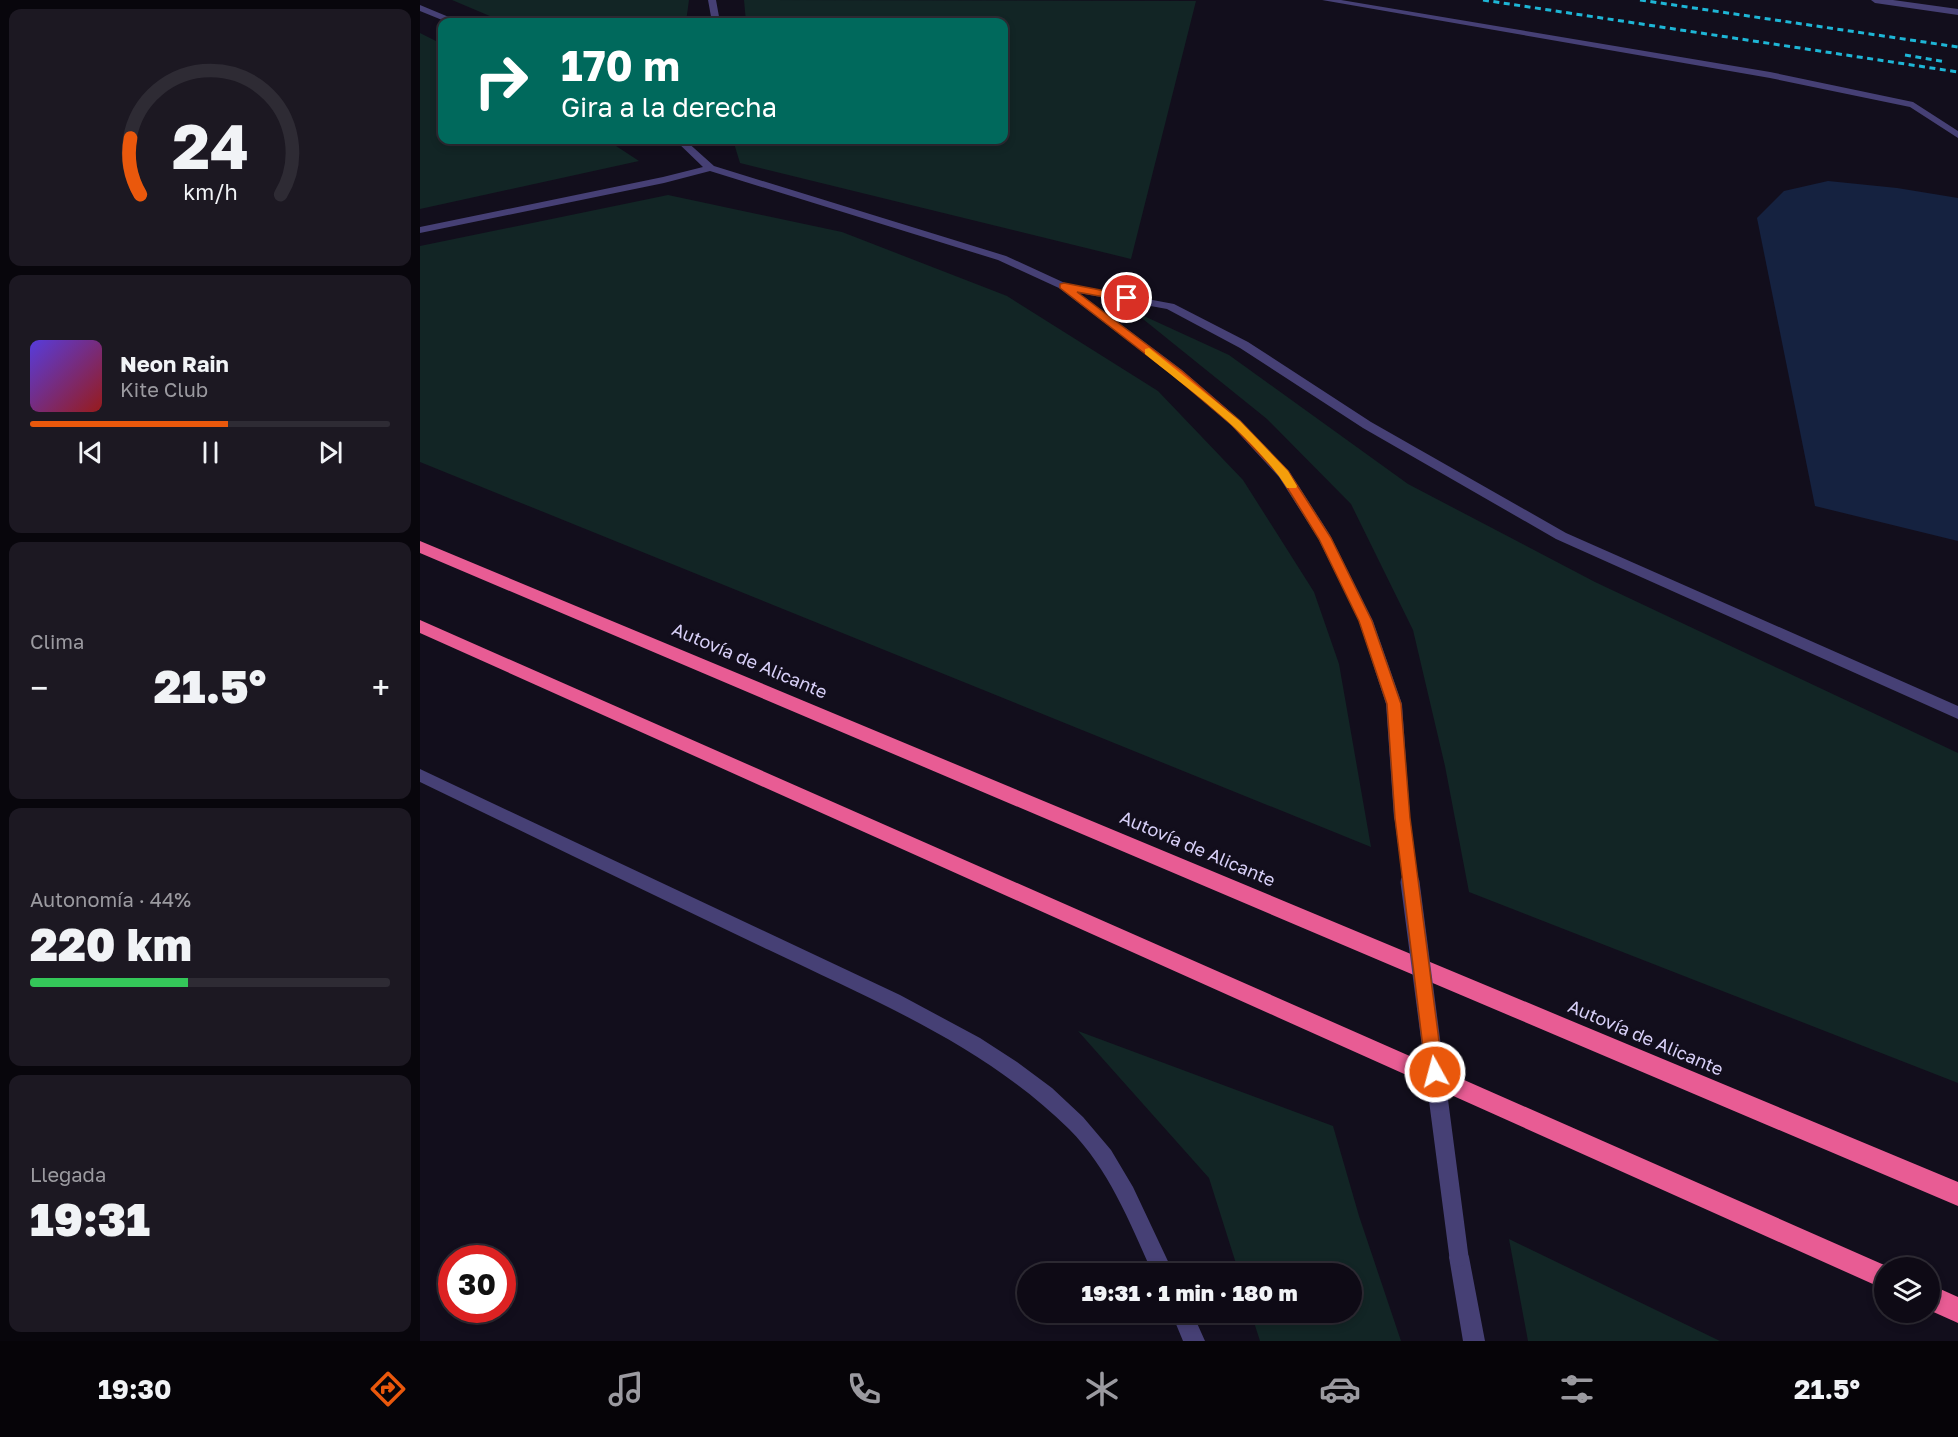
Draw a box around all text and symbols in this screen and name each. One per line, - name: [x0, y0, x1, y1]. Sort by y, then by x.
- text: 170 m: [561, 40, 680, 90]
- icon: right: [462, 42, 540, 120]
- text: Gira a la derecha: [561, 91, 777, 123]
- text: 24: [171, 108, 249, 183]
- text: km/h: [183, 179, 237, 205]
- pin: [1101, 272, 1152, 323]
- icon: arrive: [1110, 281, 1143, 314]
- text: Neon Rain: [120, 350, 229, 377]
- text: Kite Club: [120, 377, 208, 401]
- icon: previous: [74, 436, 107, 469]
- icon: pause: [194, 436, 227, 469]
- icon: next: [314, 436, 347, 469]
- street label: Autovía de Alicante: [669, 617, 831, 703]
- text: Clima: [30, 629, 84, 653]
- text: 21.5°: [154, 659, 266, 713]
- text: −: [30, 668, 48, 707]
- text: +: [372, 668, 390, 707]
- street label: Autovía de Alicante: [1117, 805, 1279, 891]
- text: Autonomía · 44%: [30, 887, 191, 911]
- text: 220 km: [30, 917, 192, 971]
- street label: Autovía de Alicante: [1565, 994, 1727, 1080]
- position arrow: [1403, 1040, 1467, 1104]
- text: Llegada: [30, 1162, 106, 1186]
- text: 19:31: [30, 1192, 150, 1246]
- speed limit sign: 30: [438, 1245, 516, 1323]
- map controls: [1874, 1257, 1940, 1323]
- button: layers: [1874, 1257, 1940, 1323]
- text: 19:31 · 1 min · 180 m: [1081, 1279, 1298, 1306]
- icon: directions: [367, 1368, 409, 1410]
- icon: music: [605, 1368, 647, 1410]
- icon: phone: [843, 1368, 885, 1410]
- icon: climate: [1081, 1368, 1123, 1410]
- icon: car: [1319, 1368, 1361, 1410]
- icon: filters: [1556, 1368, 1598, 1410]
- text: 19:30: [98, 1373, 172, 1405]
- text: 21.5°: [1794, 1373, 1860, 1405]

